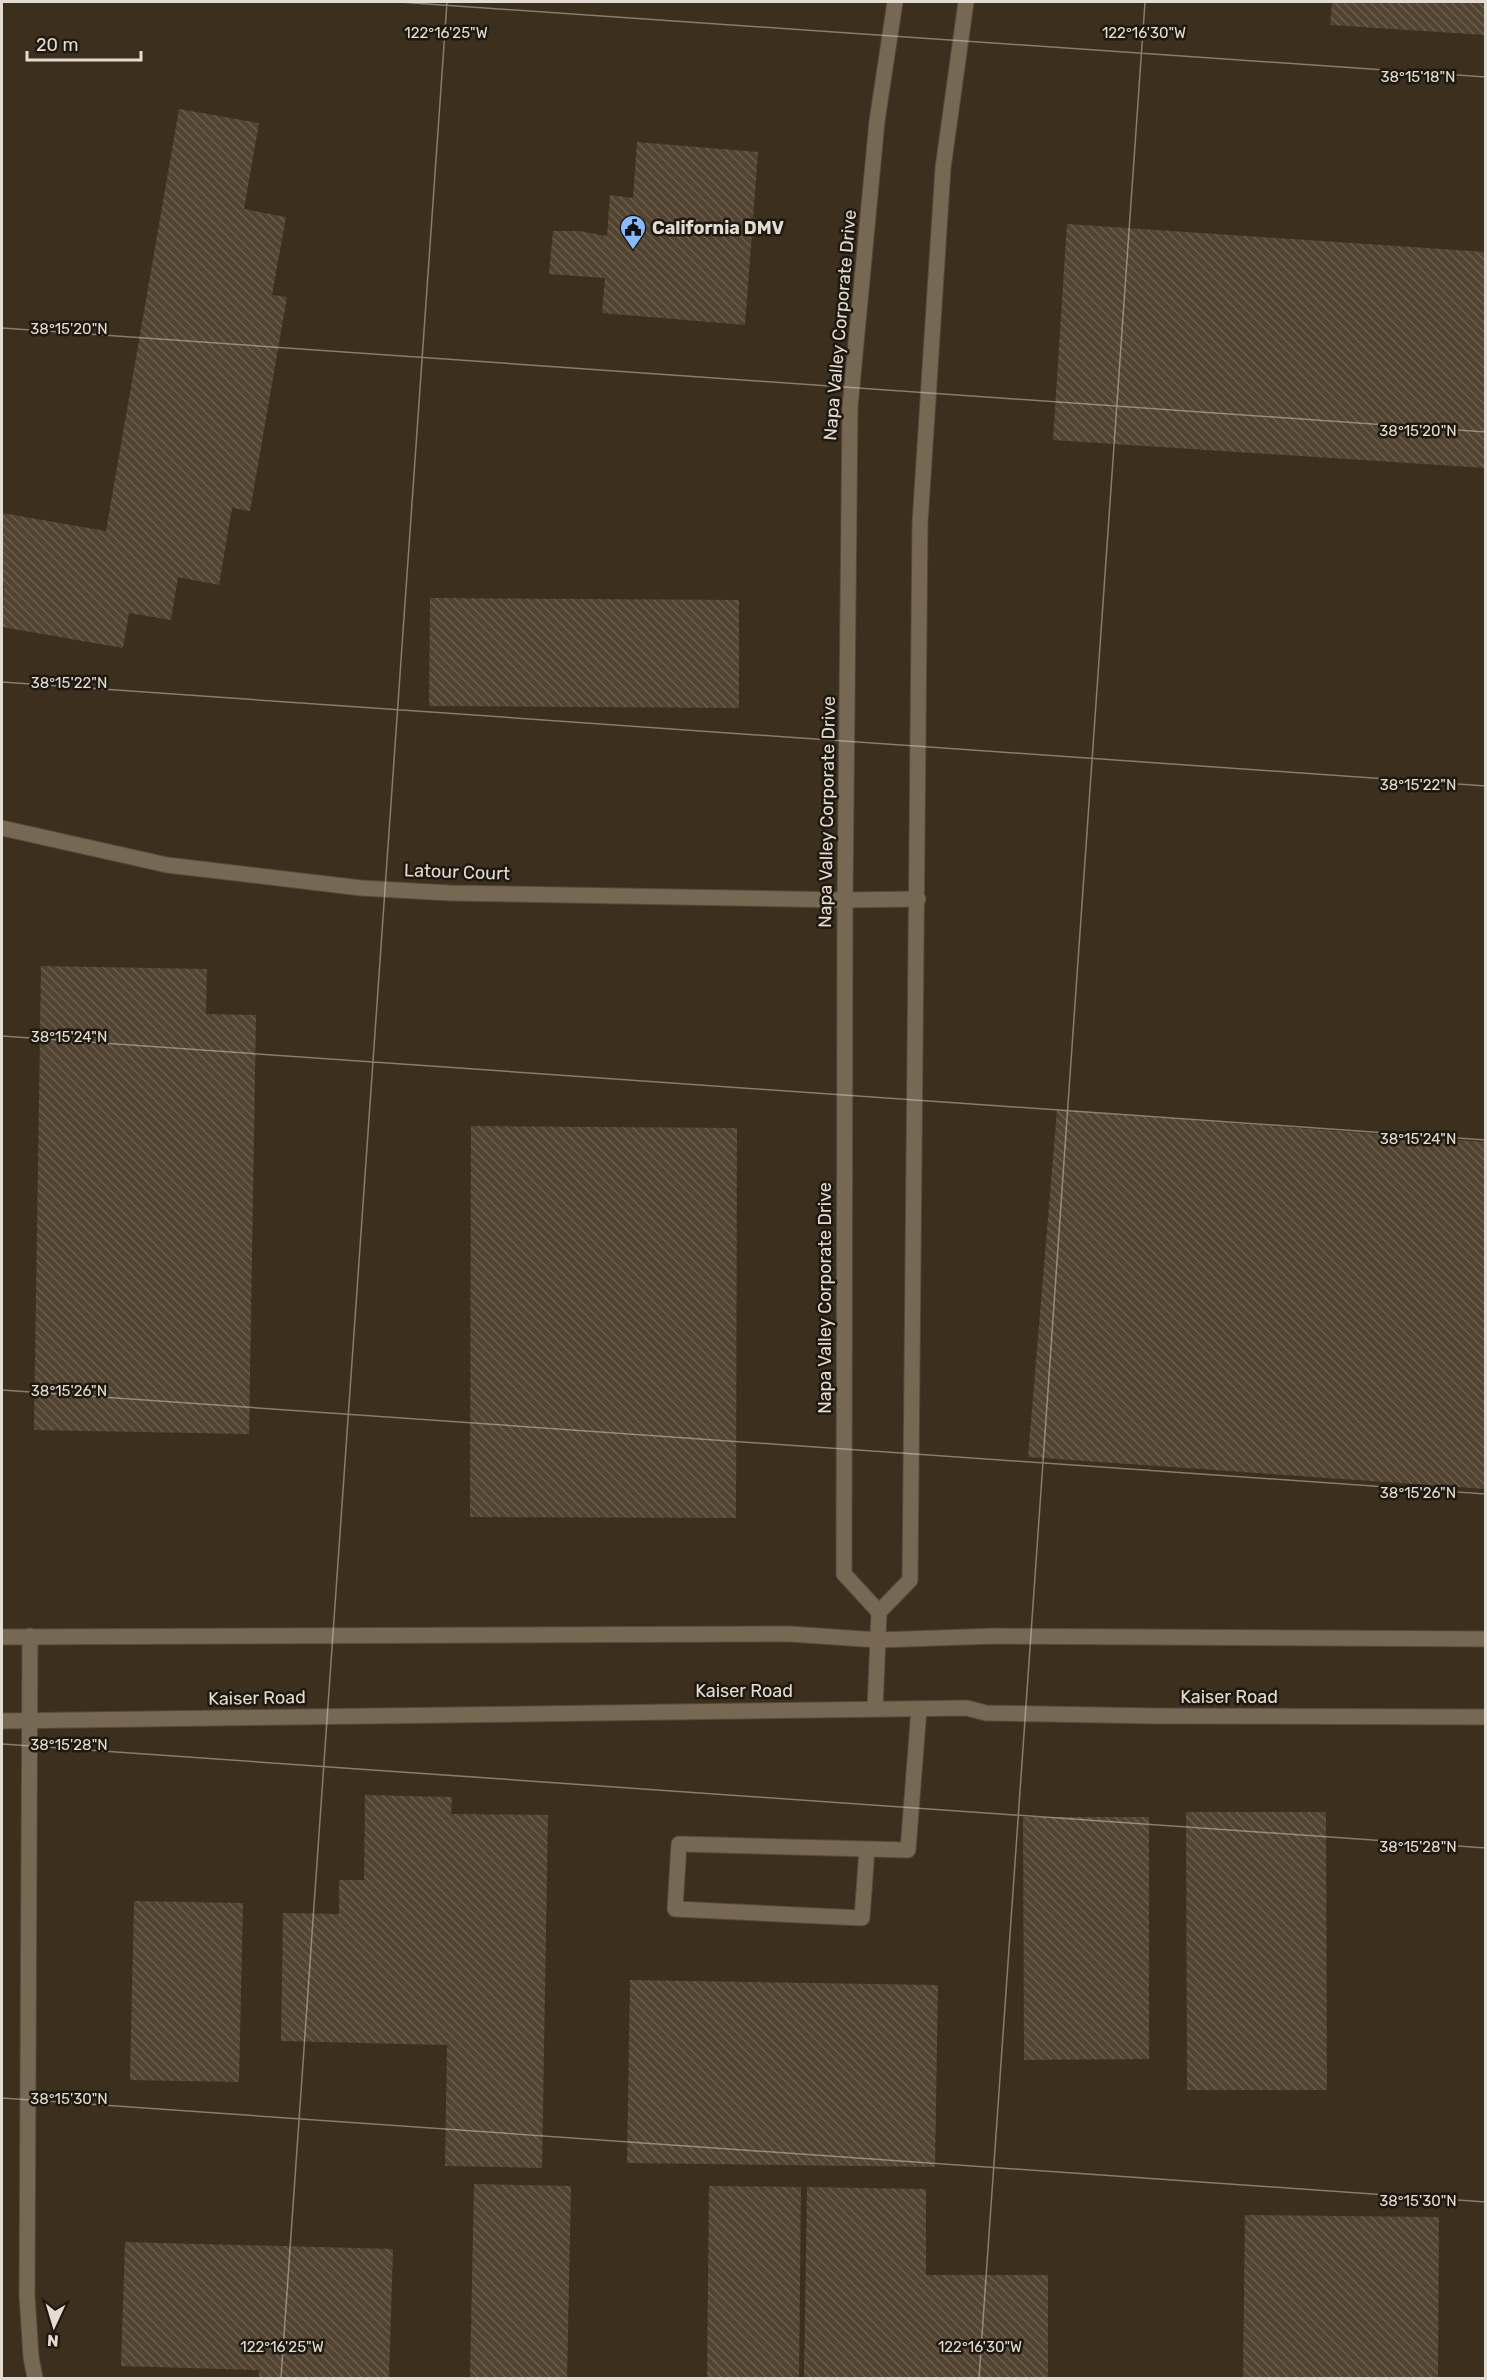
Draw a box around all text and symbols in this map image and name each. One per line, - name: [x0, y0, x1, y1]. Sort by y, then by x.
- scale bar: [27, 24, 141, 62]
- text: 122°16'25"W: [404, 24, 488, 42]
- text: 122°16'30"W: [1102, 24, 1186, 42]
- text: 20 m: [36, 34, 78, 56]
- text: 38°15'18"N: [1381, 68, 1455, 86]
- street label: Napa Valley Corporate Drive: [819, 209, 861, 441]
- public building icon: California DMV: [618, 213, 648, 251]
- place label: California DMV: [652, 217, 785, 239]
- text: 38°15'20"N: [30, 320, 108, 338]
- text: 38°15'20"N: [1379, 422, 1457, 440]
- text: 38°15'22"N: [31, 674, 107, 692]
- street label: Napa Valley Corporate Drive: [814, 696, 840, 928]
- text: 38°15'22"N: [1380, 776, 1456, 794]
- street label: Latour Court: [404, 859, 510, 885]
- text: 38°15'24"N: [31, 1028, 107, 1046]
- text: 38°15'24"N: [1380, 1130, 1456, 1148]
- street label: Napa Valley Corporate Drive: [814, 1182, 836, 1414]
- text: 38°15'26"N: [31, 1382, 107, 1400]
- text: 38°15'26"N: [1380, 1484, 1456, 1502]
- street label: Kaiser Road: [695, 1680, 793, 1702]
- street label: Kaiser Road: [208, 1686, 306, 1710]
- street label: Kaiser Road: [1180, 1686, 1278, 1708]
- text: 38°15'28"N: [30, 1736, 108, 1754]
- text: 38°15'28"N: [1379, 1838, 1457, 1856]
- text: 38°15'30"N: [30, 2090, 108, 2108]
- text: 38°15'30"N: [1379, 2192, 1457, 2210]
- north arrow: [24, 2296, 84, 2356]
- text: N: [47, 2331, 59, 2350]
- text: 122°16'25"W: [240, 2338, 324, 2356]
- text: 122°16'30"W: [938, 2338, 1022, 2356]

